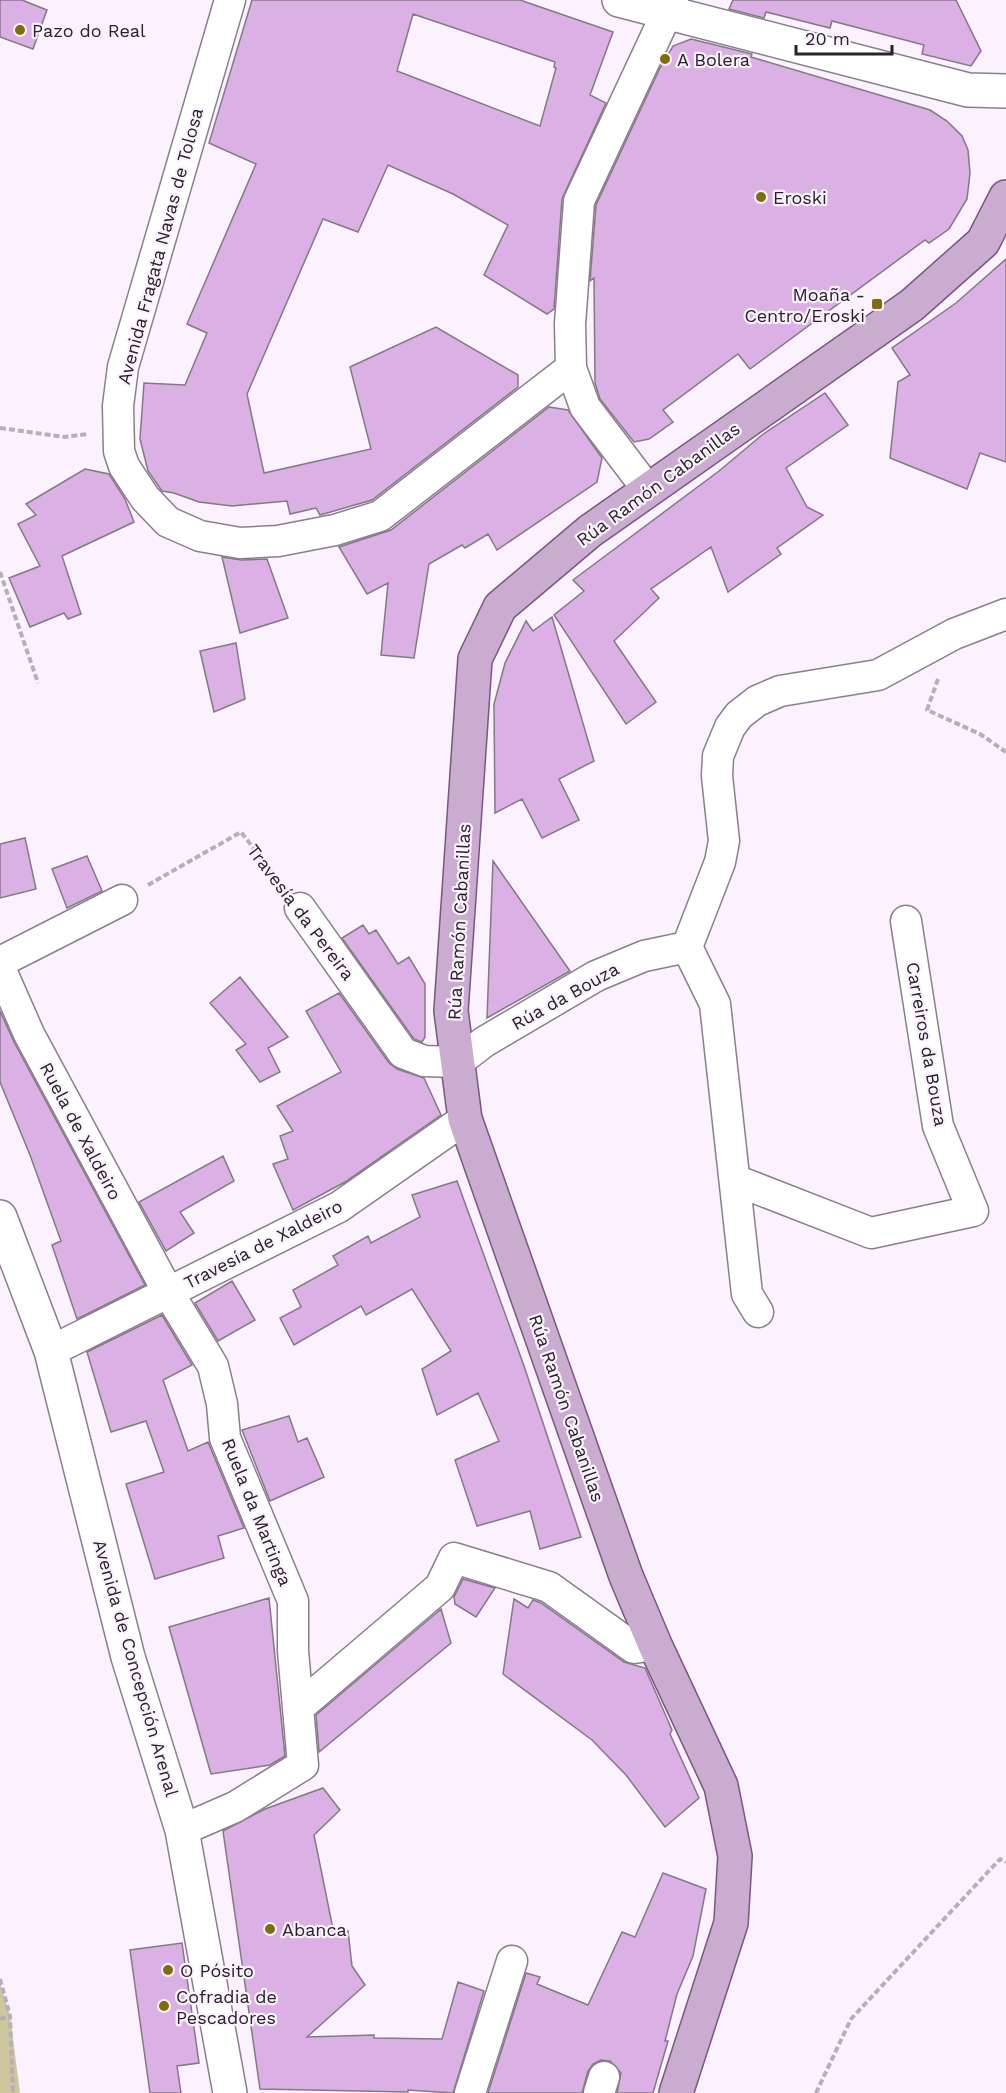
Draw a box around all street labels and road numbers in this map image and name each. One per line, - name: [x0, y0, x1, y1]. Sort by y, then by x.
- street label: Avenida Fragata Navas de Tolosa: [113, 105, 207, 387]
- street label: Rúa Ramón Cabanillas: [572, 418, 744, 550]
- street label: Rúa Ramón Cabanillas: [443, 823, 475, 1021]
- street label: Travesía da Pereira: [243, 840, 359, 984]
- street label: Rúa da Bouza: [508, 958, 622, 1034]
- street label: Carreiros da Bouza: [902, 960, 952, 1128]
- street label: Ruela de Xaldeiro: [36, 1059, 126, 1203]
- street label: Travesía de Xaldeiro: [180, 1195, 346, 1293]
- street label: Rúa Ramón Cabanillas: [525, 1312, 609, 1504]
- street label: Ruela da Martinga: [218, 1435, 296, 1589]
- street label: Avenida de Concepción Arenal: [89, 1537, 183, 1799]

